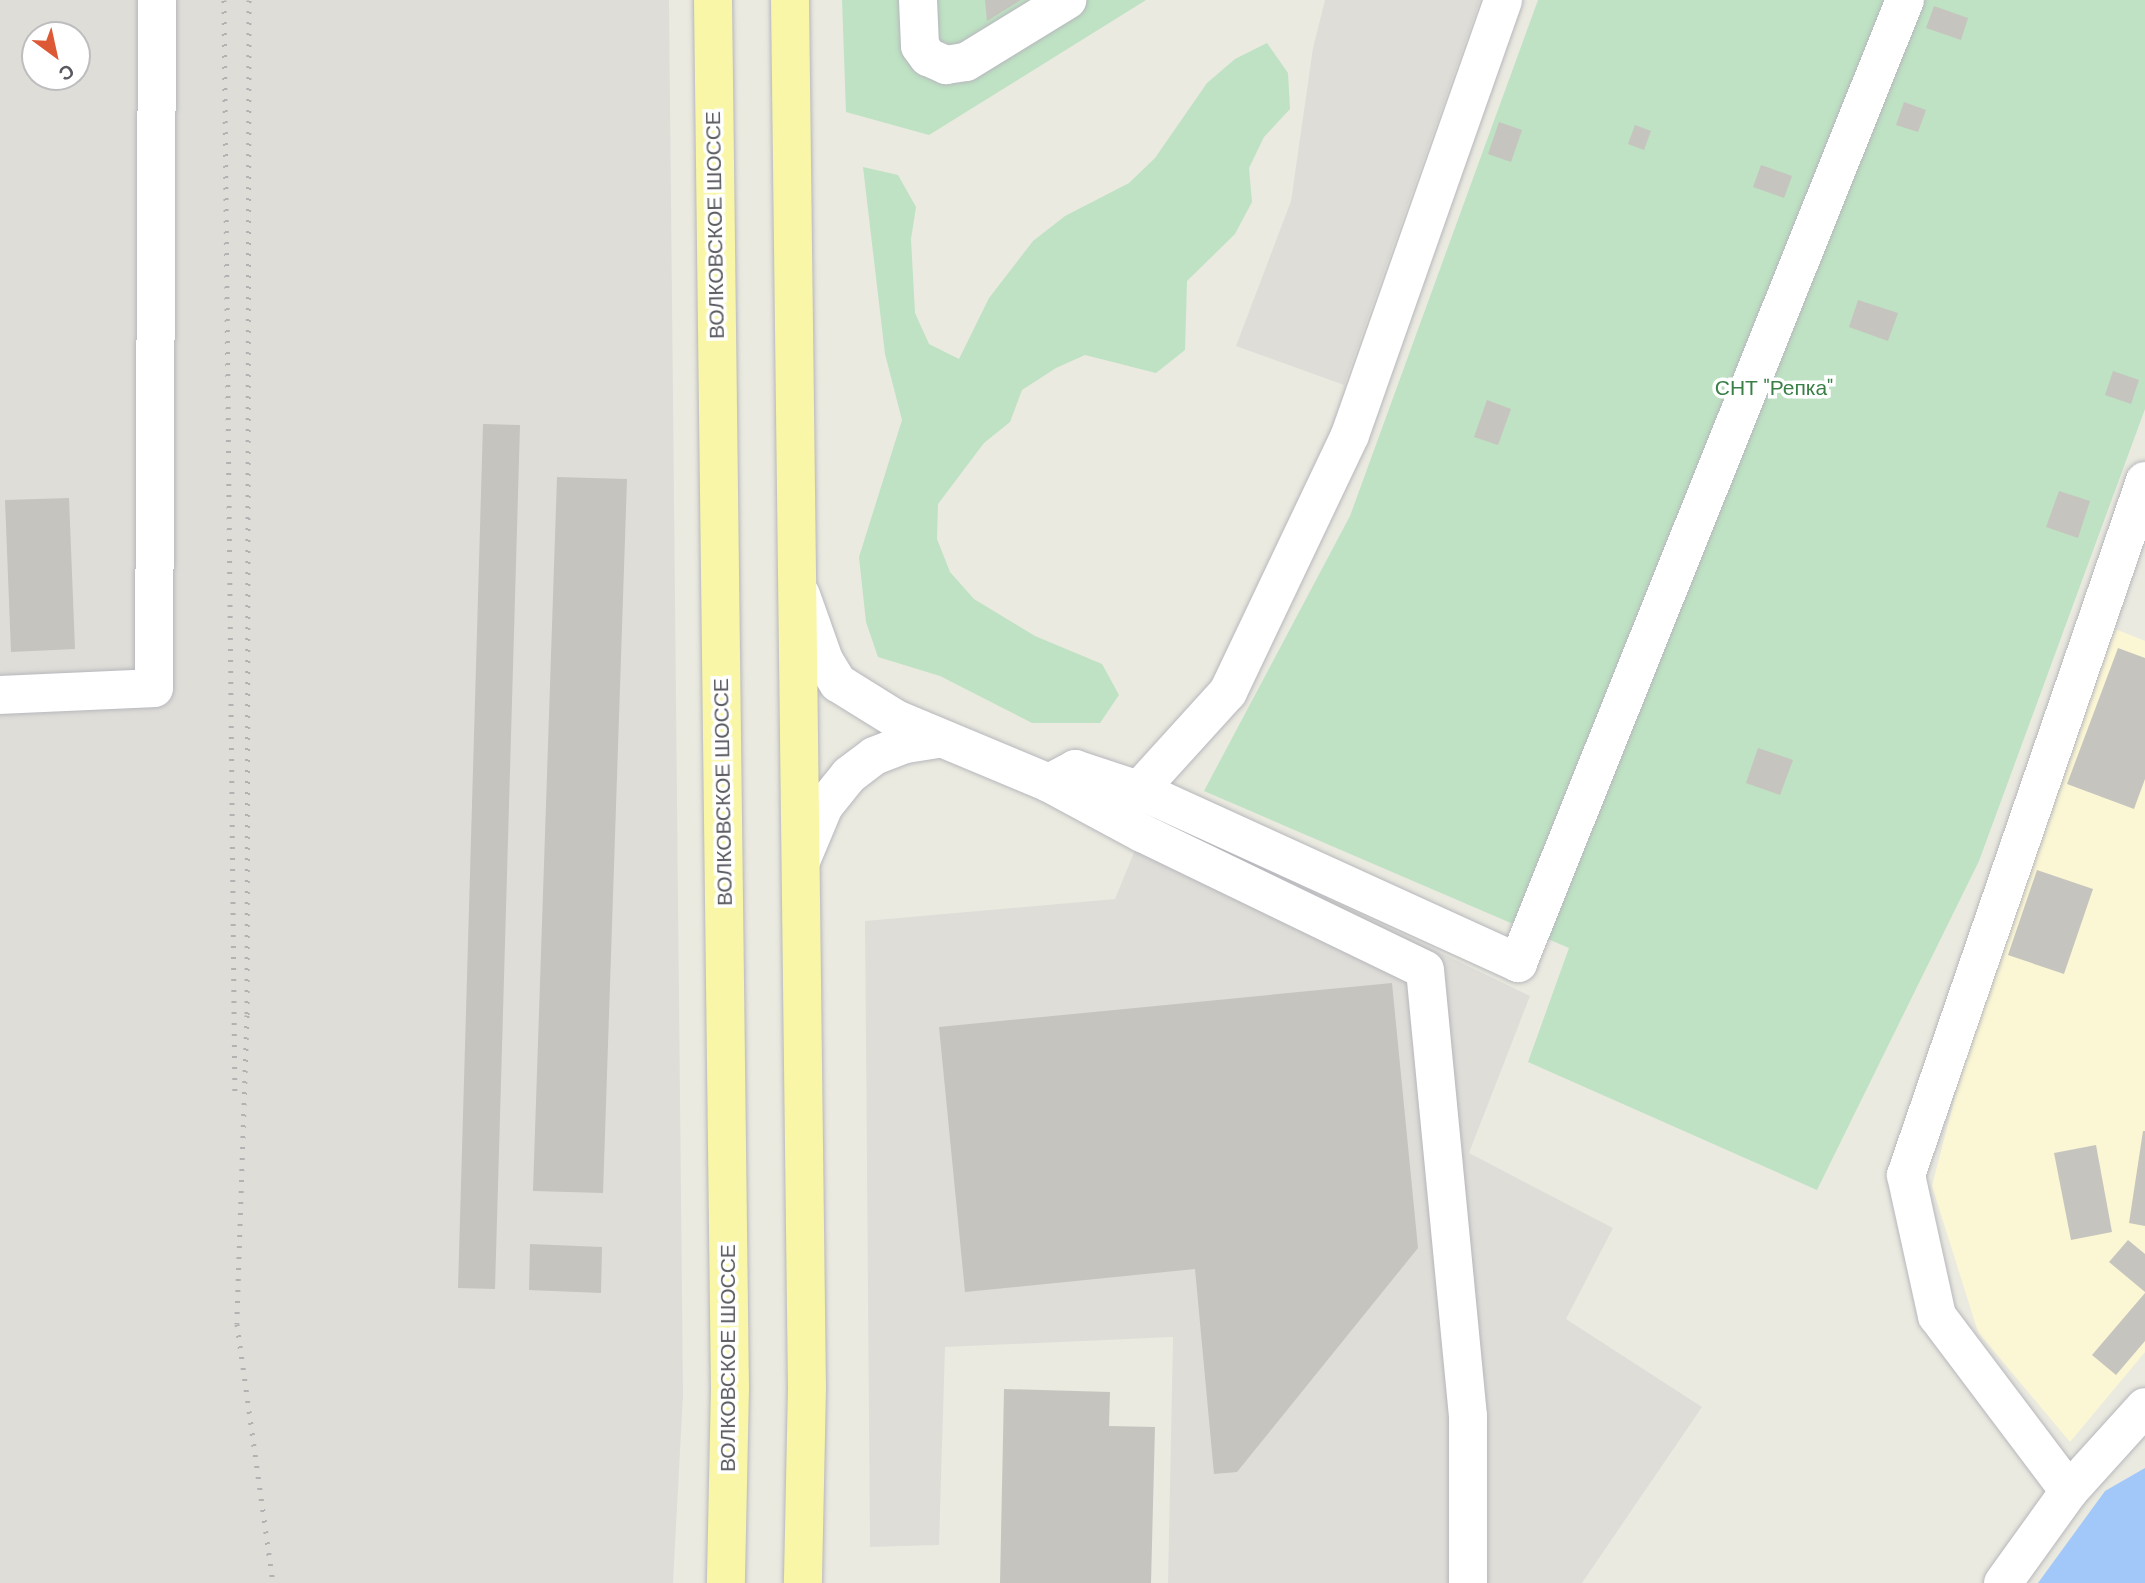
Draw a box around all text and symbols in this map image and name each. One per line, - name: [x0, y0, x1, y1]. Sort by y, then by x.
- north arrow: [21, 21, 91, 91]
- text: С: [54, 58, 79, 87]
- street label: ВОЛКОВСКОЕ ШОССЕ: [700, 111, 730, 339]
- park label: СНТ "Репка": [1715, 375, 1833, 401]
- street label: ВОЛКОВСКОЕ ШОССЕ: [708, 678, 738, 906]
- street label: ВОЛКОВСКОЕ ШОССЕ: [715, 1244, 741, 1472]

